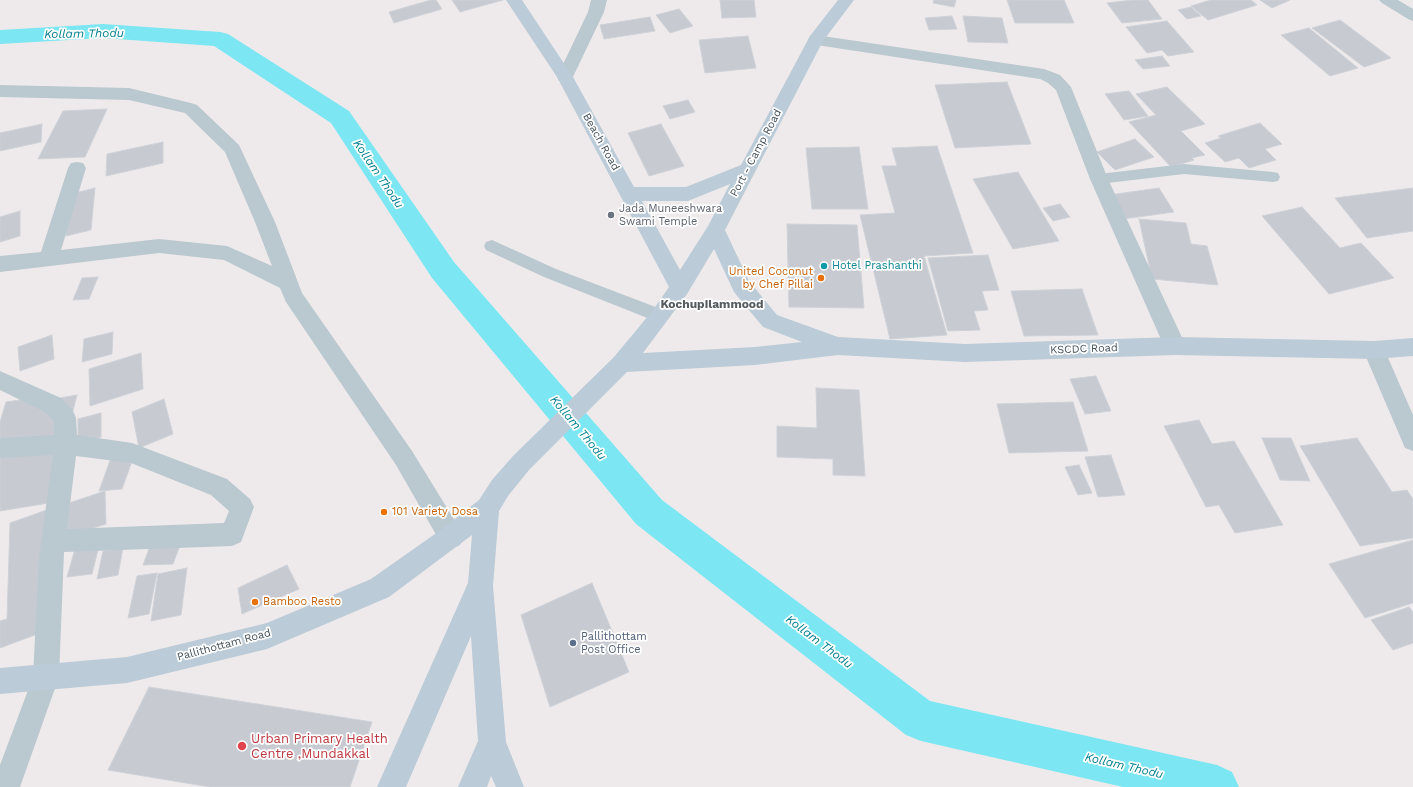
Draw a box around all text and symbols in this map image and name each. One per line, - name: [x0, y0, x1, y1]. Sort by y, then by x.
- water label: Kollam Thodu: [44, 26, 124, 42]
- street label: Port - Camp Road: [727, 107, 785, 199]
- street label: Beach Road: [580, 111, 622, 173]
- water label: Kollam Thodu: [350, 137, 406, 211]
- place label: Jada Muneeshwara Swami Temple: [619, 202, 722, 228]
- marker: Jada Muneeshwara Swami Temple: [606, 210, 616, 220]
- place label: Hotel Prashanthi: [832, 259, 922, 273]
- marker: Hotel Prashanthi: [819, 261, 829, 271]
- place label: United Coconut by Chef Pillai: [729, 265, 813, 291]
- marker: United Coconut by Chef Pillai: [816, 273, 826, 283]
- district label: Kochupilammood: [660, 297, 764, 311]
- street label: KSCDC Road: [1050, 341, 1118, 357]
- water label: Kollam Thodu: [547, 393, 609, 463]
- place label: 101 Variety Dosa: [392, 505, 478, 519]
- marker: 101 Variety Dosa: [379, 507, 389, 517]
- place label: Bamboo Resto: [263, 595, 341, 609]
- marker: Bamboo Resto: [250, 597, 260, 607]
- water label: Kollam Thodu: [783, 612, 855, 672]
- street label: Pallithottam Road: [176, 626, 272, 664]
- place label: Pallithottam Post Office: [581, 630, 647, 656]
- marker: Pallithottam Post Office: [568, 638, 578, 648]
- place label: Urban Primary Health Centre ,Mundakkal: [251, 731, 388, 762]
- marker: Urban Primary Health Centre ,Mundakkal: [236, 740, 248, 752]
- water label: Kollam Thodu: [1084, 750, 1164, 782]

